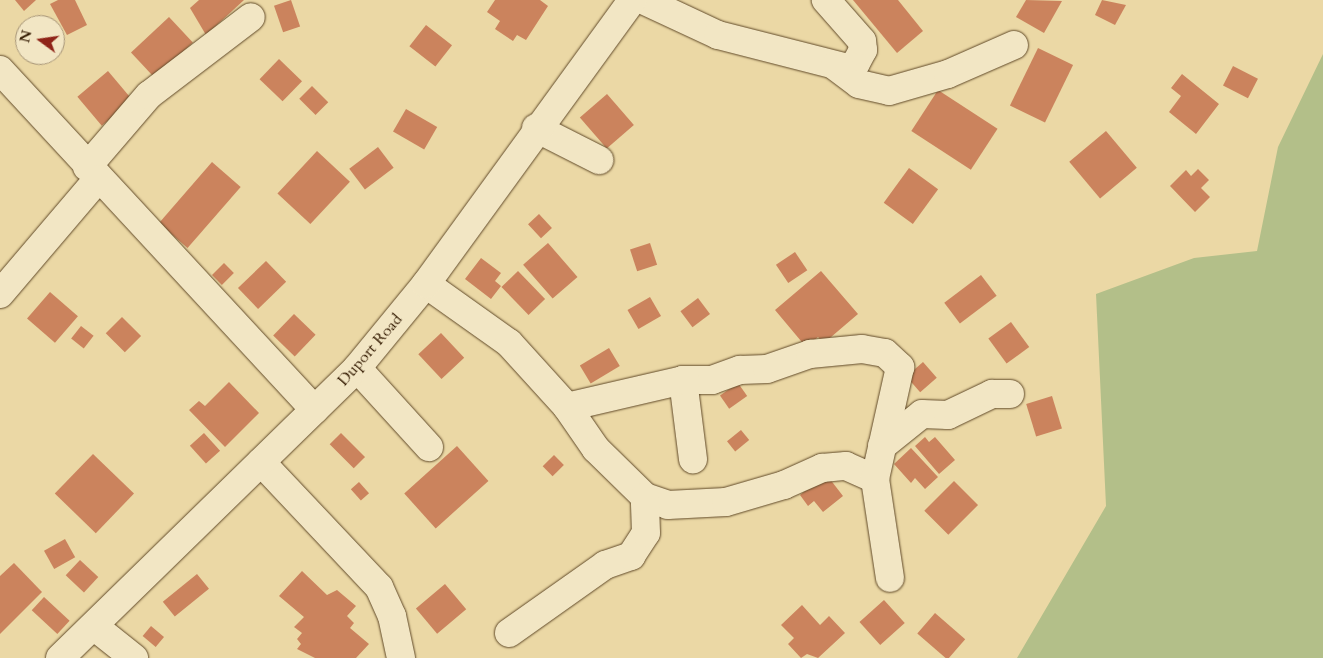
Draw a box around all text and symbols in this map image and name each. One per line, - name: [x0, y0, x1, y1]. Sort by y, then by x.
- north arrow: [15, 15, 65, 65]
- text: N: [15, 28, 37, 45]
- street label: Duport Road: [333, 310, 407, 390]

